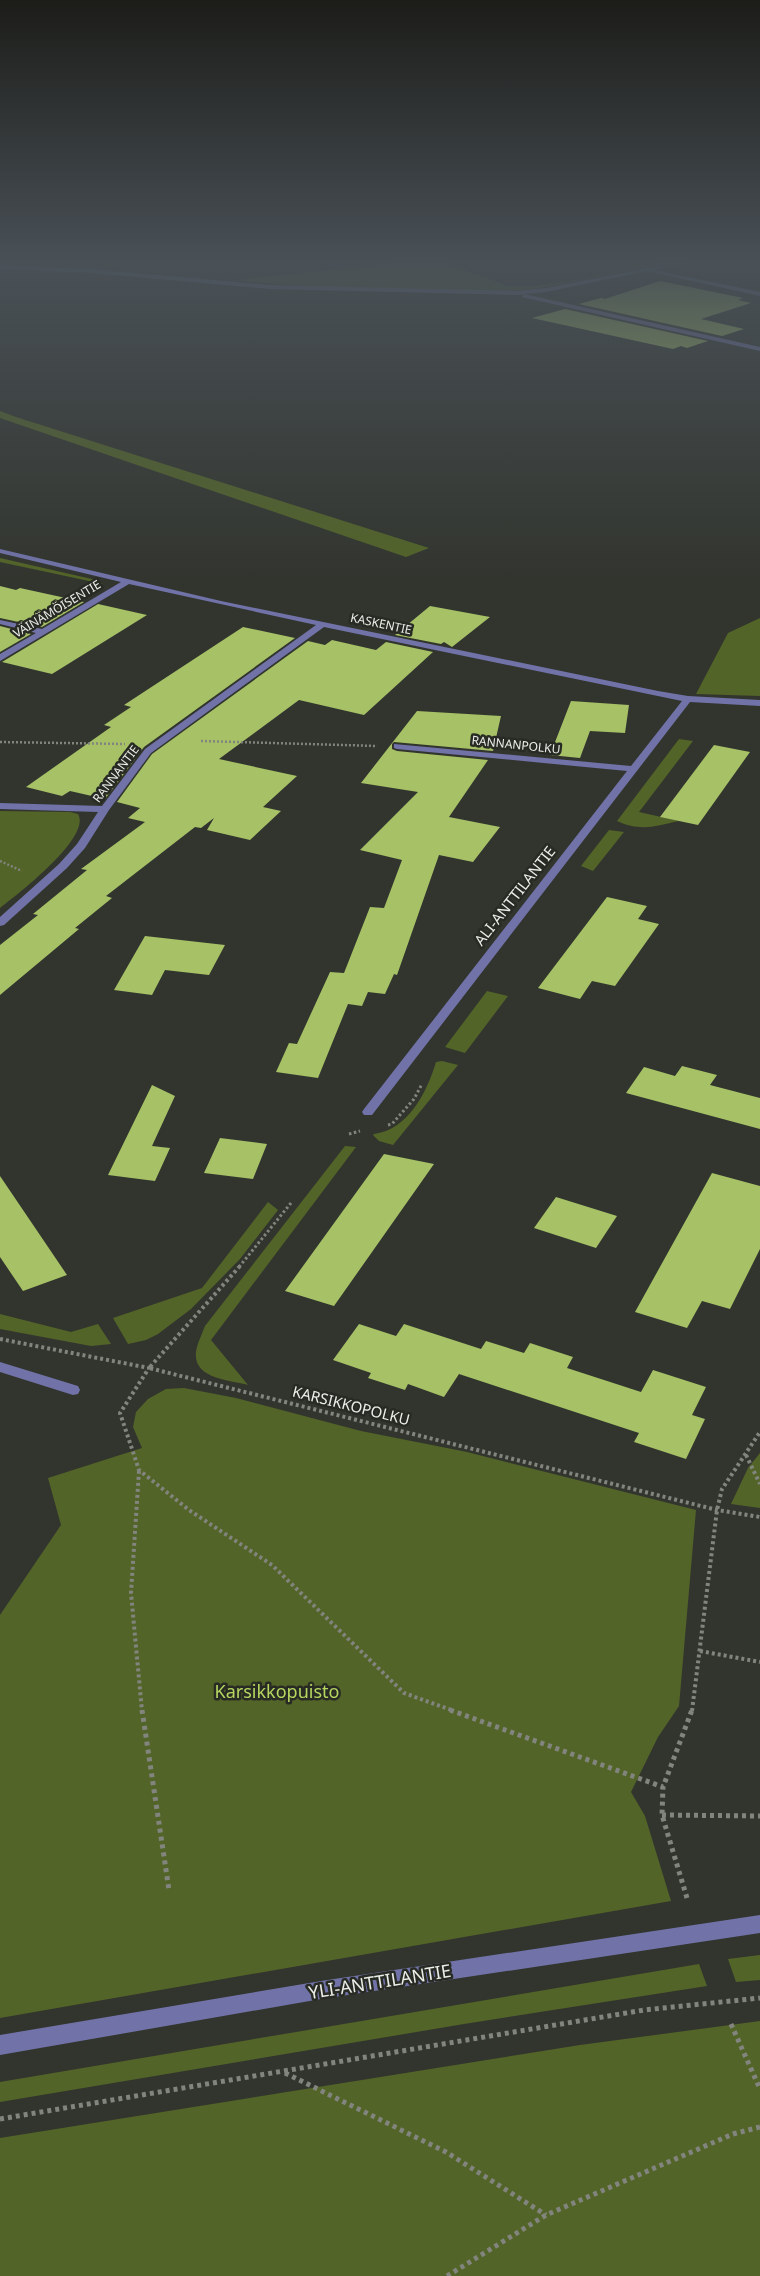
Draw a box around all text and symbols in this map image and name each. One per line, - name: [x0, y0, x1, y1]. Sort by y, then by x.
- street label: VÄINÄMÖISENTIE: [10, 576, 104, 641]
- street label: KASKENTIE: [349, 609, 413, 638]
- street label: RANNANPOLKU: [471, 731, 561, 758]
- street label: RANNANTIE: [88, 742, 143, 806]
- street label: ALI-ANTTILANTIE: [469, 842, 559, 949]
- street label: KARSIKKOPOLKU: [290, 1381, 412, 1429]
- park label: Karsikkopuisto: [215, 1679, 339, 1703]
- street label: YLI-ANTTILANTIE: [307, 1958, 453, 2004]

